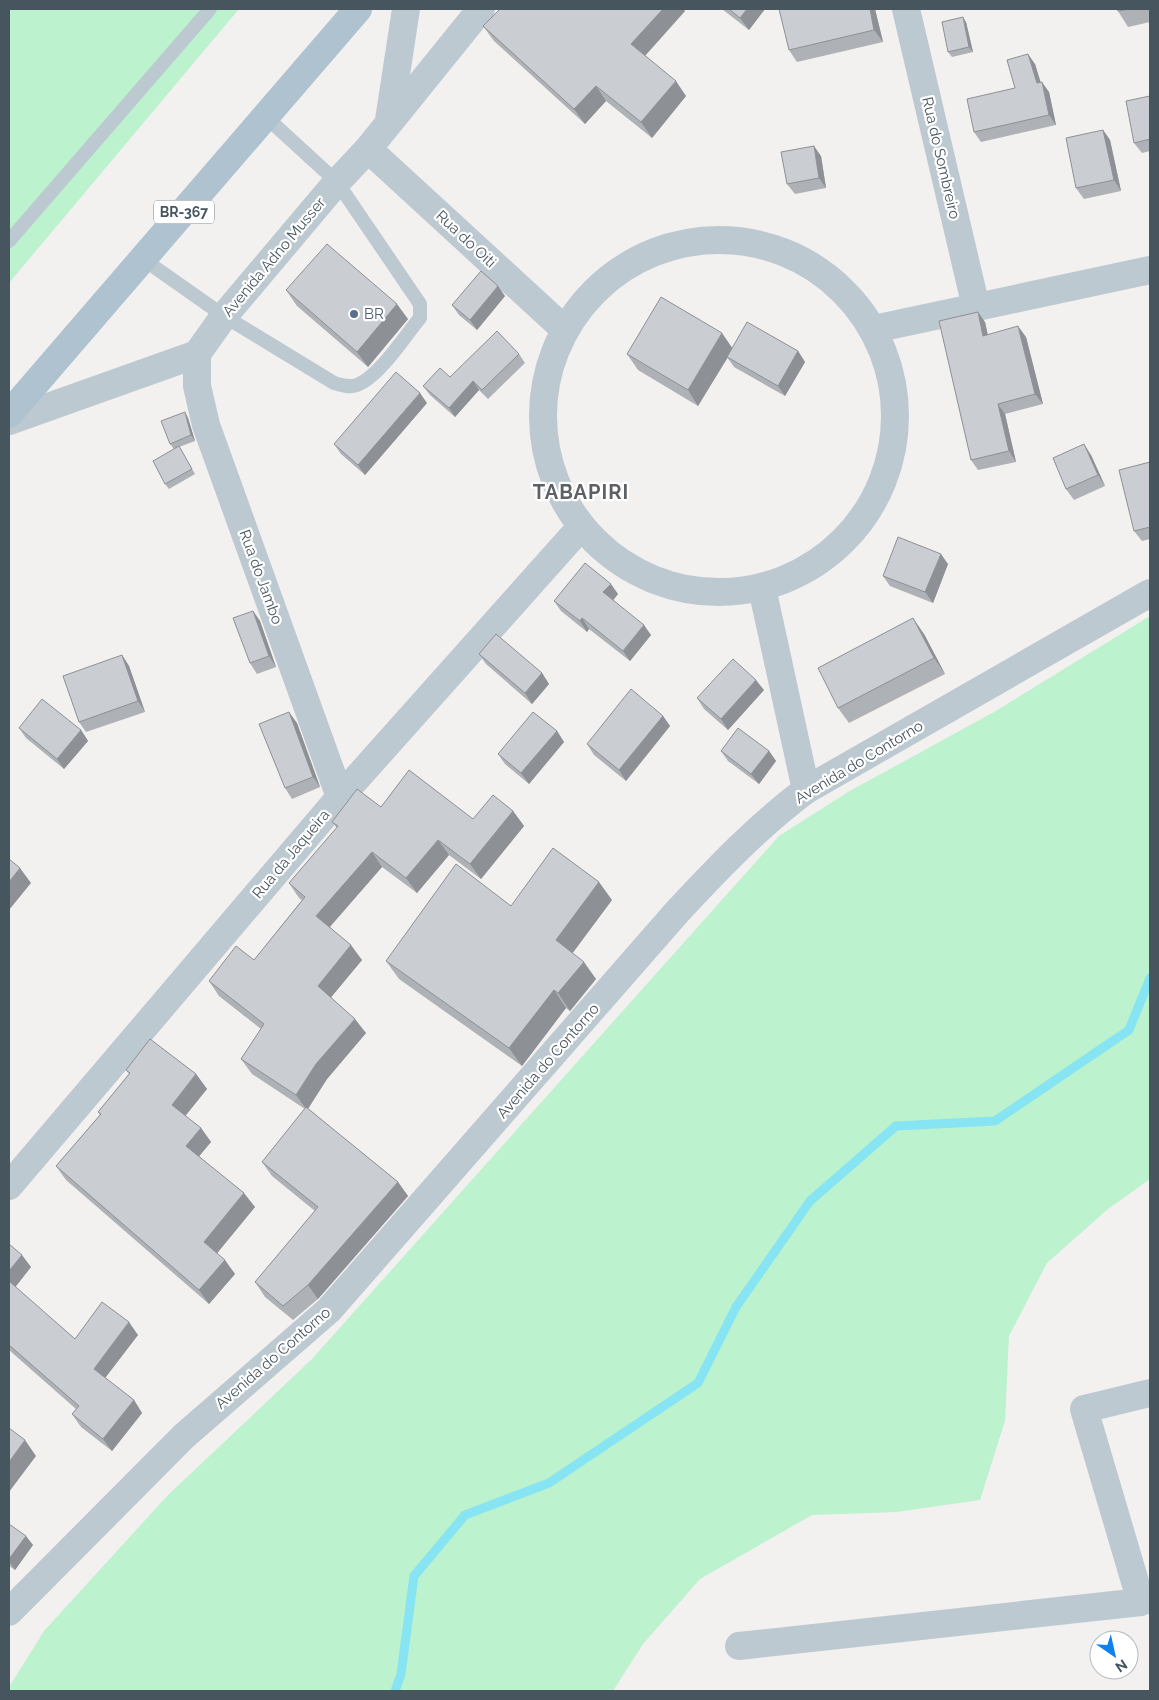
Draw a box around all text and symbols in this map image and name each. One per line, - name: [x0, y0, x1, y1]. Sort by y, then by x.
- street label: Rua do Sombreiro: [918, 95, 964, 221]
- street label: Avenida Adno Musser: [219, 193, 330, 320]
- road number: BR-367: [154, 200, 214, 223]
- street label: Rua do Oiti: [432, 207, 500, 271]
- place label: BR: [364, 305, 384, 323]
- marker: BR: [348, 308, 360, 320]
- district label: TABAPIRI: [533, 480, 629, 504]
- street label: Rua do Jambo: [236, 527, 286, 627]
- street label: Avenida do Contorno: [792, 717, 926, 807]
- street label: Rua da Jaqueira: [249, 806, 333, 902]
- street label: Avenida do Contorno: [493, 1000, 603, 1122]
- street label: Avenida do Contorno: [212, 1303, 334, 1413]
- north arrow: [1089, 1630, 1139, 1680]
- text: N: [1112, 1656, 1130, 1675]

